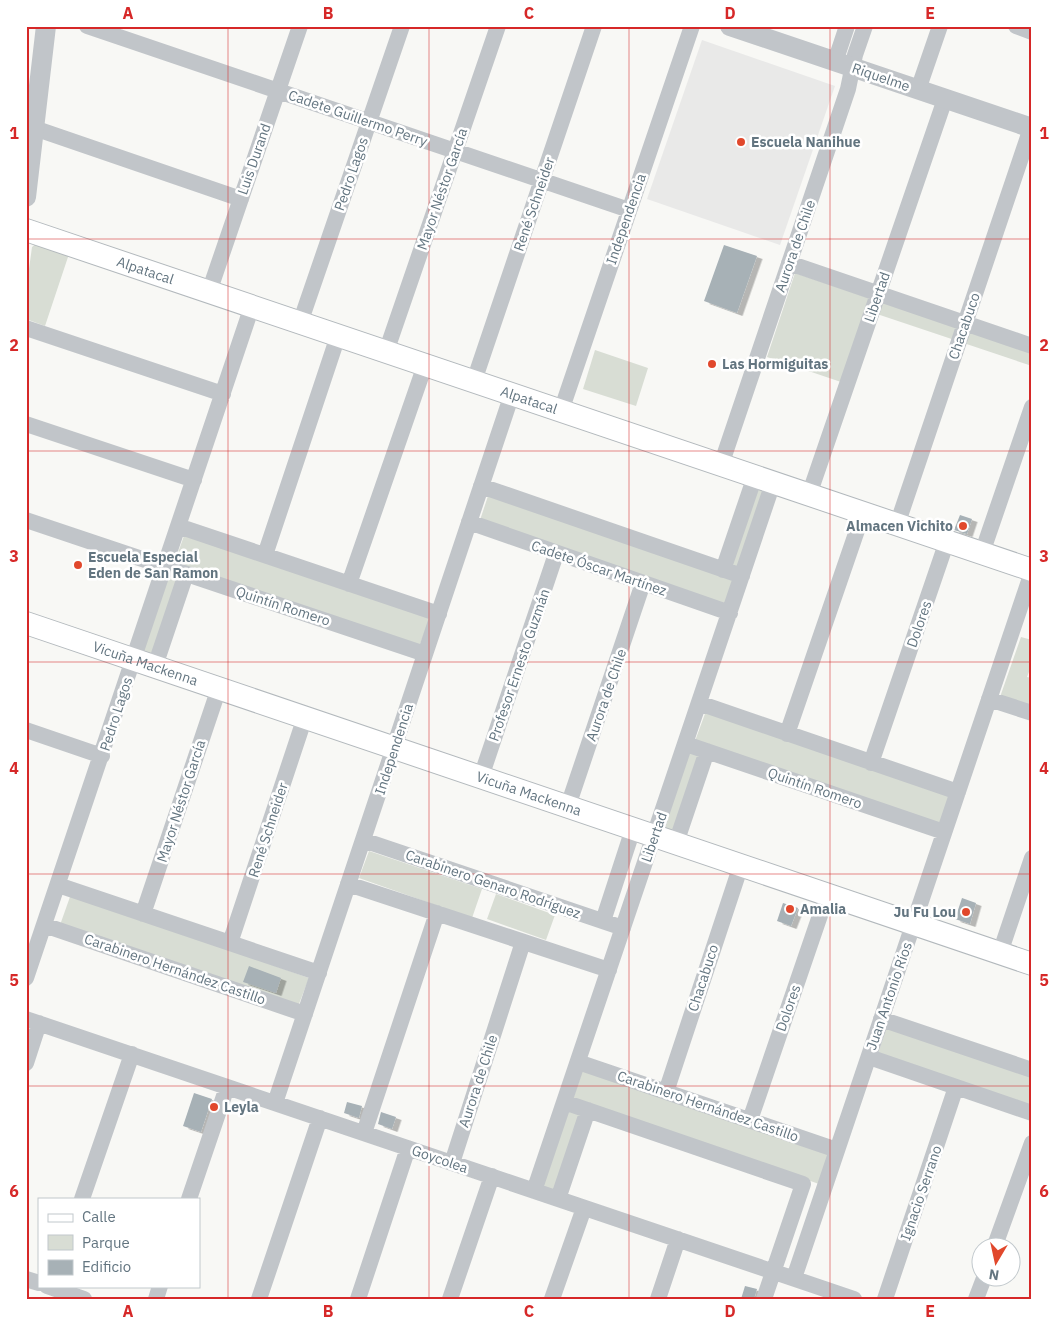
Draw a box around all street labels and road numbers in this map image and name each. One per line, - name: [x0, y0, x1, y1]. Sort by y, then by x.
- street label: Riquelme: [850, 59, 913, 95]
- street label: Cadete Guillermo Perry: [286, 86, 430, 150]
- street label: Luis Durand: [233, 121, 275, 197]
- street label: Mayor Néstor García: [413, 125, 471, 252]
- street label: Pedro Lagos: [330, 135, 372, 213]
- street label: René Schneider: [509, 154, 559, 254]
- street label: Independencia: [602, 171, 650, 267]
- street label: Aurora de Chile: [771, 197, 819, 295]
- street label: Alpatacal: [114, 252, 176, 288]
- street label: Libertad: [860, 269, 894, 325]
- street label: Chacabuco: [944, 290, 984, 362]
- street label: Alpatacal: [498, 382, 560, 418]
- street label: Cadete Óscar Martínez: [529, 535, 670, 600]
- street label: Quintín Romero: [233, 582, 333, 630]
- street label: Profesor Ernesto Guzmán: [484, 586, 554, 744]
- street label: Dolores: [903, 598, 935, 650]
- street label: Vicuña Mackenna: [90, 637, 201, 690]
- street label: Aurora de Chile: [582, 646, 630, 744]
- street label: Pedro Lagos: [96, 675, 136, 753]
- street label: Independencia: [371, 701, 417, 797]
- street label: Mayor Néstor García: [153, 737, 209, 865]
- street label: Quintín Romero: [766, 763, 865, 813]
- street label: Vicuña Mackenna: [474, 767, 584, 820]
- street label: René Schneider: [244, 780, 292, 880]
- street label: Libertad: [637, 809, 671, 865]
- street label: Carabinero Genaro Rodríguez: [403, 846, 583, 923]
- street label: Carabinero Hernández Castillo: [82, 929, 268, 1009]
- street label: Juan Antonio Ríos: [862, 939, 916, 1052]
- street label: Chacabuco: [684, 942, 722, 1014]
- street label: Dolores: [772, 982, 804, 1034]
- street label: Aurora de Chile: [455, 1032, 502, 1130]
- street label: Carabinero Hernández Castillo: [615, 1066, 801, 1146]
- street label: Goycolea: [410, 1141, 471, 1177]
- street label: Ignacio Serrano: [896, 1143, 946, 1243]

